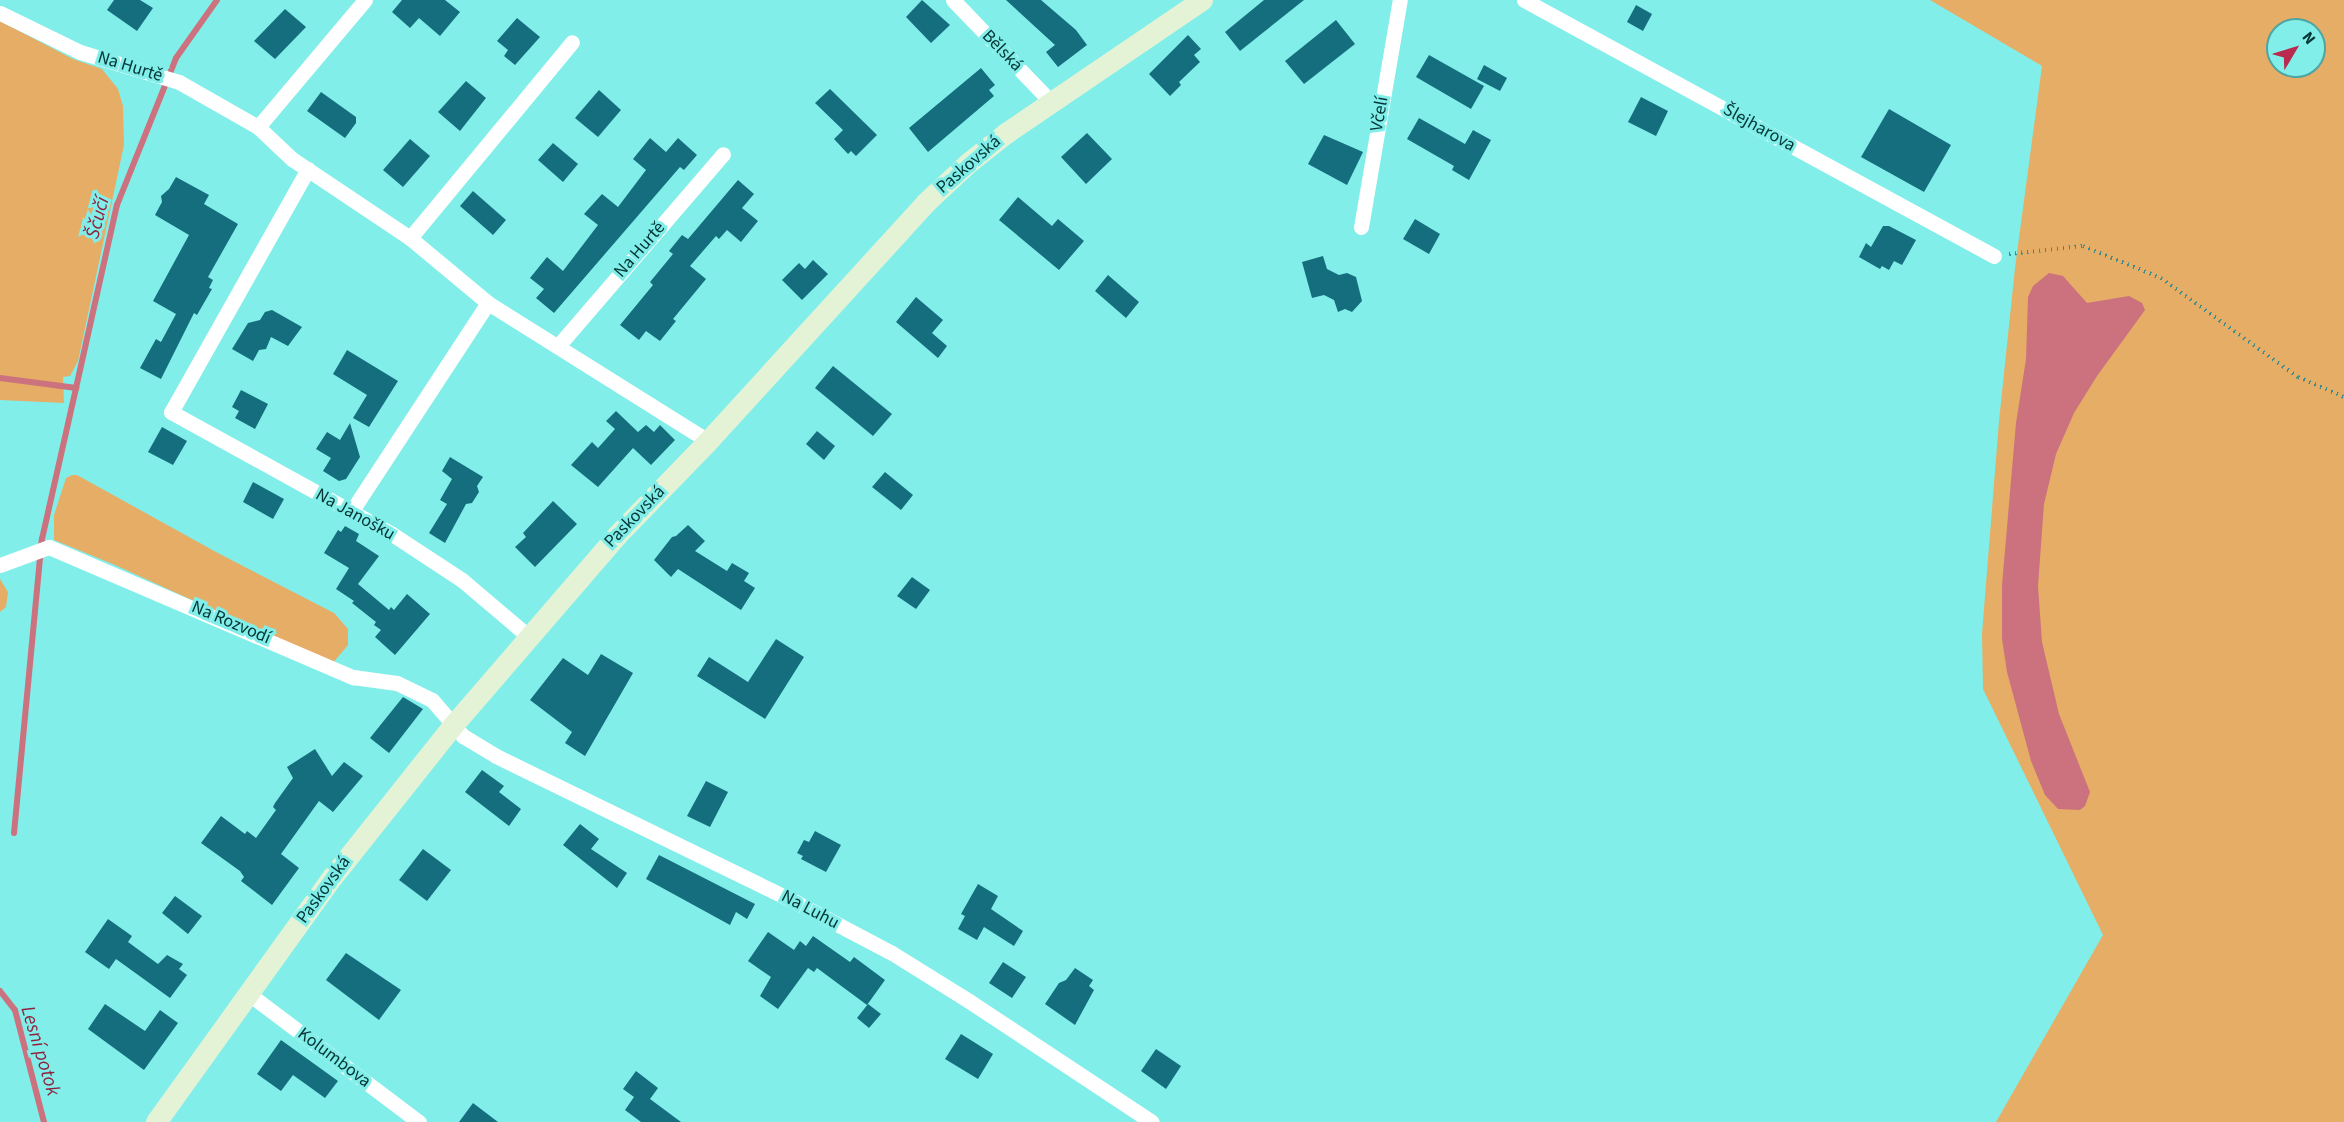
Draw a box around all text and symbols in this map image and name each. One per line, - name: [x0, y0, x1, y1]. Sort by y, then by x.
- north arrow: [2266, 18, 2326, 78]
- street label: Bělská: [977, 26, 1027, 76]
- text: N: [2297, 27, 2321, 49]
- street label: Na Hurtě: [95, 47, 165, 87]
- street label: Včelí: [1366, 95, 1394, 133]
- street label: Šlejharova: [1719, 99, 1799, 157]
- street label: Paskovská: [932, 131, 1006, 199]
- water label: Ščučí: [81, 194, 115, 242]
- street label: Na Hurtě: [610, 218, 670, 282]
- street label: Paskovská: [600, 481, 670, 553]
- street label: Na Janošku: [311, 484, 399, 546]
- street label: Na Rozvodí: [188, 597, 274, 649]
- street label: Paskovská: [292, 852, 356, 928]
- street label: Na Luhu: [777, 886, 843, 934]
- water label: Lesní potok: [15, 1003, 65, 1099]
- street label: Kolumbova: [293, 1023, 375, 1093]

